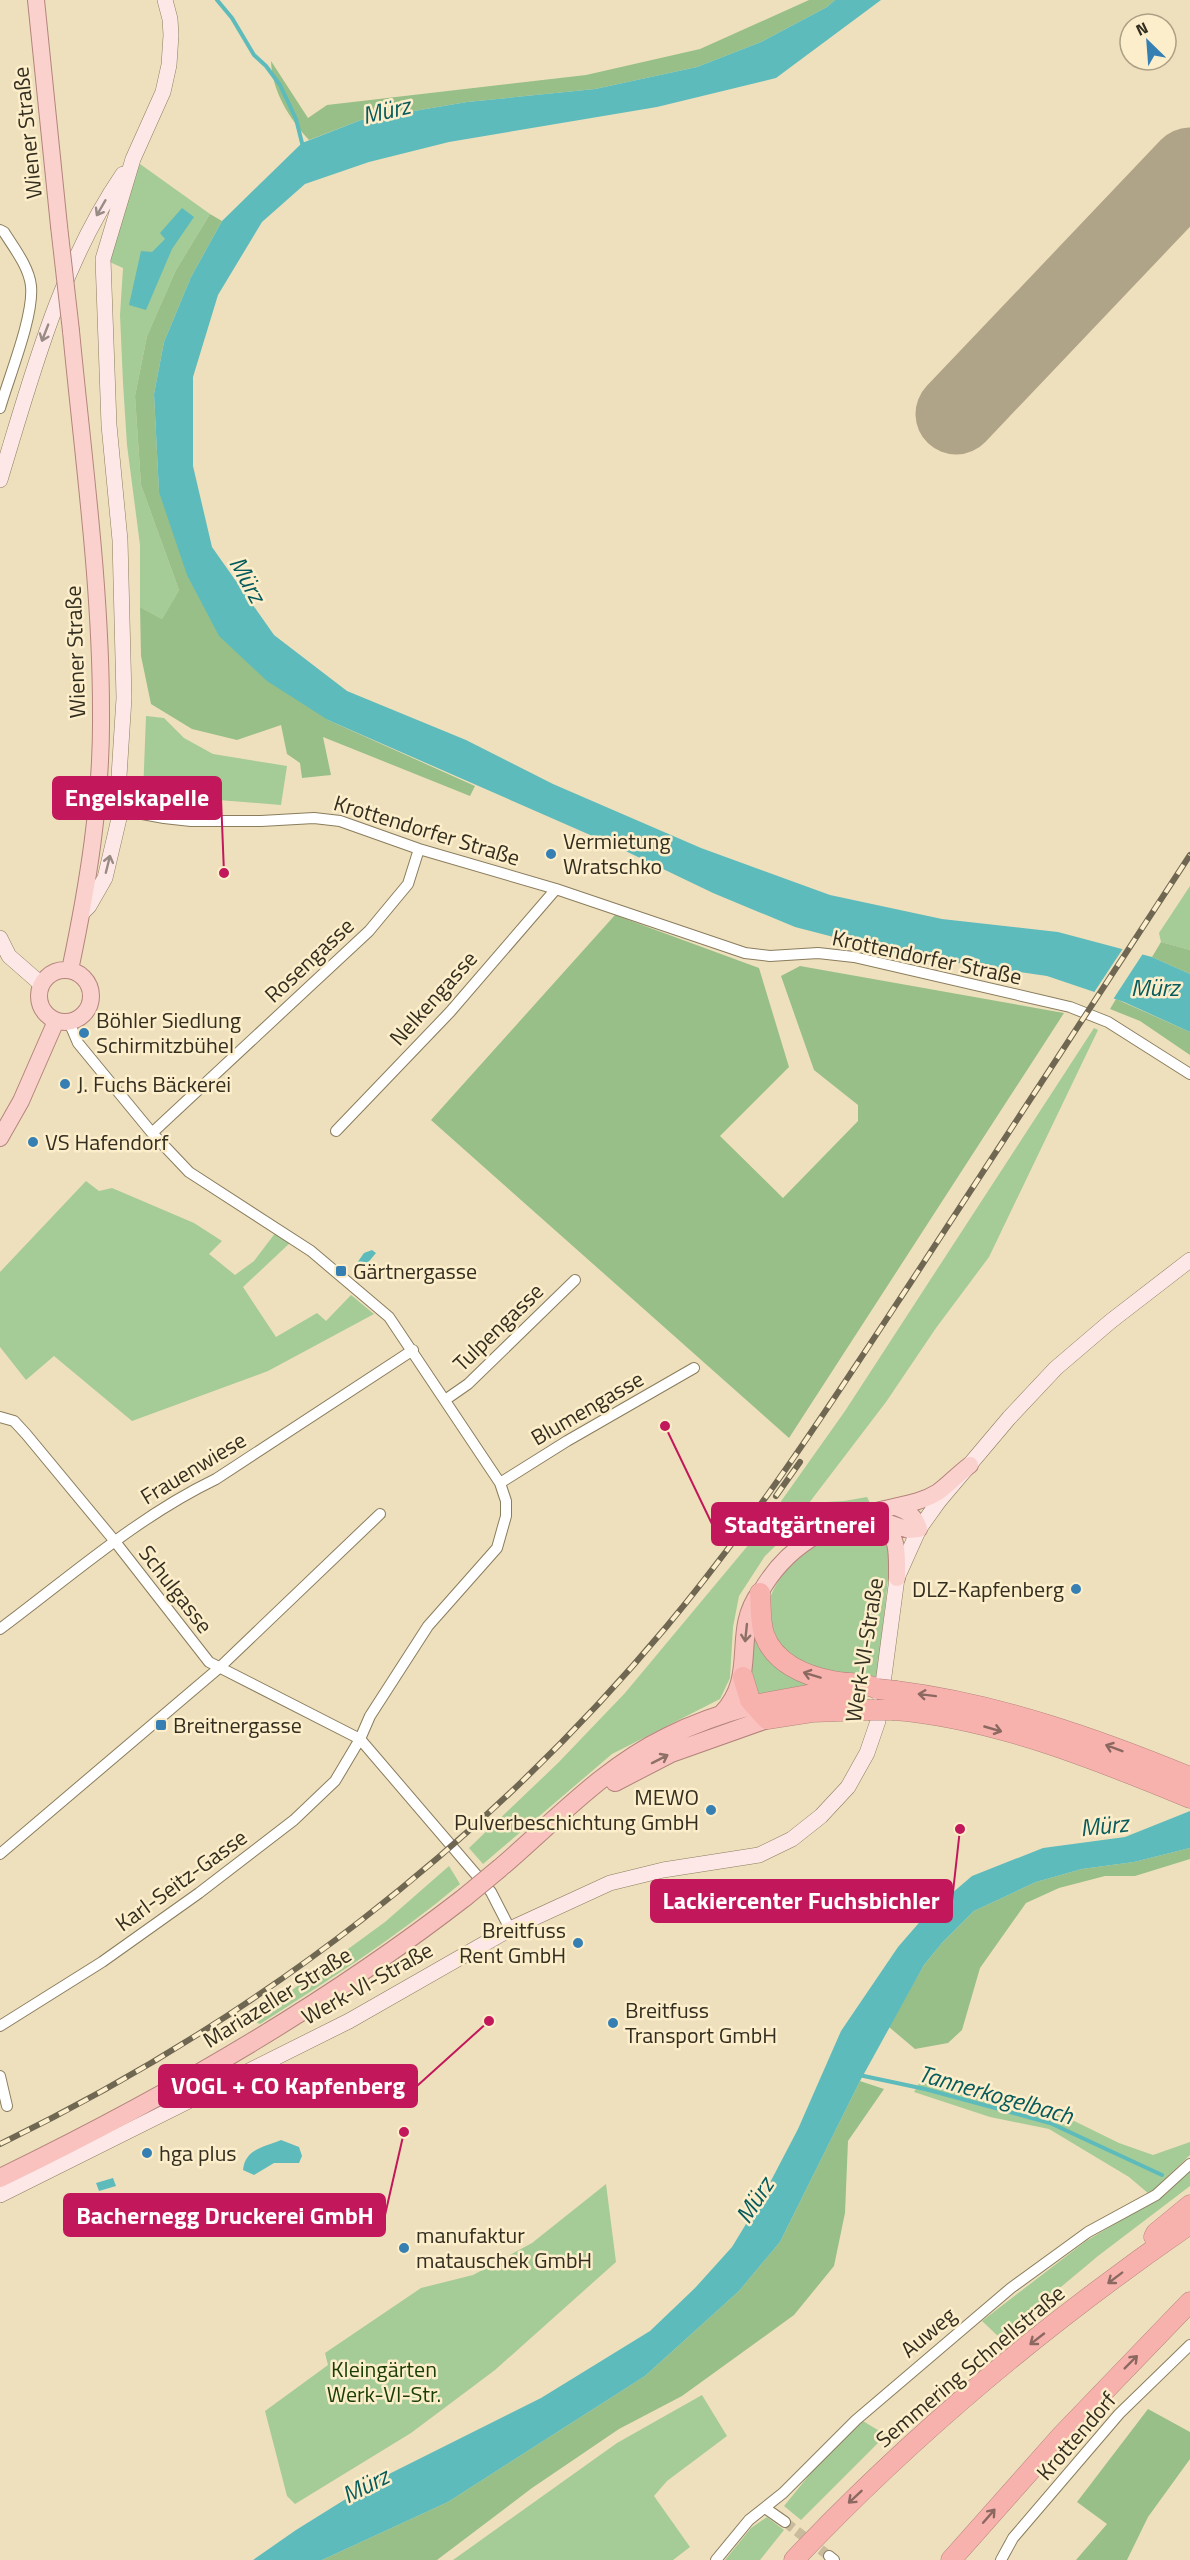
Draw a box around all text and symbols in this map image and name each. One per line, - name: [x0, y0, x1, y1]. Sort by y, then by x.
- north arrow: [1118, 12, 1178, 72]
- text: N: [1132, 15, 1152, 42]
- street label: Wiener Straße: [3, 65, 51, 201]
- water label: Mürz: [358, 87, 415, 133]
- one-way arrow: [95, 198, 106, 216]
- one-way arrow: [39, 323, 50, 342]
- water label: Mürz: [221, 549, 276, 611]
- street label: Wiener Straße: [56, 585, 94, 719]
- callout: Engelskapelle: [53, 777, 221, 819]
- text: Engelskapelle: [65, 779, 209, 815]
- street label: Krottendorfer Straße: [330, 786, 524, 874]
- place label: Vermietung Wratschko: [563, 824, 671, 883]
- marker: Vermietung Wratschko: [544, 847, 558, 861]
- one-way arrow: [103, 855, 114, 874]
- street label: Rosengasse: [256, 909, 362, 1011]
- street label: Krottendorfer Straße: [829, 920, 1025, 994]
- street label: Nelkengasse: [381, 943, 485, 1053]
- water label: Mürz: [1131, 969, 1181, 1005]
- place label: Böhler Siedlung Schirmitzbühel: [96, 1003, 241, 1062]
- marker: Böhler Siedlung Schirmitzbühel: [77, 1026, 91, 1040]
- place label: J. Fuchs Bäckerei: [77, 1067, 231, 1101]
- marker: J. Fuchs Bäckerei: [58, 1077, 72, 1091]
- place label: VS Hafendorf: [45, 1125, 169, 1159]
- marker: VS Hafendorf: [26, 1135, 40, 1149]
- place label: Gärtnergasse: [353, 1254, 477, 1288]
- marker: Gärtnergasse: [334, 1264, 348, 1278]
- street label: Tulpengasse: [445, 1275, 551, 1379]
- street label: Blumengasse: [524, 1362, 650, 1454]
- street label: Frauenwiese: [134, 1423, 252, 1513]
- callout: Stadtgärtnerei: [712, 1503, 888, 1545]
- text: Stadtgärtnerei: [724, 1506, 876, 1542]
- street label: Schulgasse: [131, 1538, 221, 1640]
- place label: DLZ-Kapfenberg: [912, 1572, 1064, 1606]
- street label: Werk-VI-Straße: [836, 1575, 892, 1725]
- marker: DLZ-Kapfenberg: [1069, 1582, 1083, 1596]
- one-way arrow: [740, 1623, 751, 1643]
- one-way arrow: [803, 1669, 822, 1680]
- one-way arrow: [918, 1689, 937, 1700]
- place label: Breitnergasse: [173, 1708, 302, 1742]
- marker: Breitnergasse: [154, 1718, 168, 1732]
- one-way arrow: [983, 1724, 1002, 1735]
- one-way arrow: [1106, 1741, 1124, 1752]
- one-way arrow: [650, 1753, 668, 1764]
- place label: MEWO Pulverbeschichtung GmbH: [454, 1780, 699, 1839]
- marker: MEWO Pulverbeschichtung GmbH: [704, 1803, 718, 1817]
- water label: Mürz: [1078, 1804, 1132, 1845]
- street label: Karl-Seitz-Gasse: [108, 1820, 254, 1940]
- callout: Lackiercenter Fuchsbichler: [651, 1880, 952, 1922]
- text: Lackiercenter Fuchsbichler: [662, 1882, 940, 1918]
- place label: Breitfuss Rent GmbH: [459, 1913, 566, 1972]
- street label: Werk-VI-Straße: [295, 1933, 439, 2033]
- marker: Breitfuss Rent GmbH: [571, 1936, 585, 1950]
- street label: Mariazeller Straße: [196, 1938, 358, 2056]
- place label: Breitfuss Transport GmbH: [625, 1993, 777, 2052]
- marker: Breitfuss Transport GmbH: [606, 2016, 620, 2030]
- water label: Tannerkogelbach: [914, 2055, 1078, 2134]
- callout: VOGL + CO Kapfenberg: [159, 2065, 417, 2107]
- text: VOGL + CO Kapfenberg: [171, 2067, 405, 2103]
- place label: hga plus: [159, 2136, 237, 2170]
- marker: hga plus: [140, 2146, 154, 2160]
- water label: Mürz: [726, 2168, 783, 2230]
- callout: Bachernegg Druckerei GmbH: [64, 2194, 385, 2236]
- text: Bachernegg Druckerei GmbH: [76, 2197, 374, 2233]
- place label: manufaktur matauschek GmbH: [416, 2218, 592, 2277]
- marker: manufaktur matauschek GmbH: [397, 2241, 411, 2255]
- one-way arrow: [1107, 2271, 1123, 2284]
- street label: Semmering Schnellstraße: [868, 2276, 1072, 2456]
- street label: Auweg: [893, 2298, 963, 2366]
- one-way arrow: [1029, 2332, 1045, 2345]
- park label: Kleingärten Werk-VI-Str.: [327, 2352, 441, 2411]
- one-way arrow: [1124, 2355, 1138, 2370]
- street label: Krottendorf: [1028, 2384, 1125, 2488]
- water label: Mürz: [335, 2457, 396, 2512]
- one-way arrow: [848, 2489, 863, 2504]
- one-way arrow: [982, 2509, 996, 2524]

